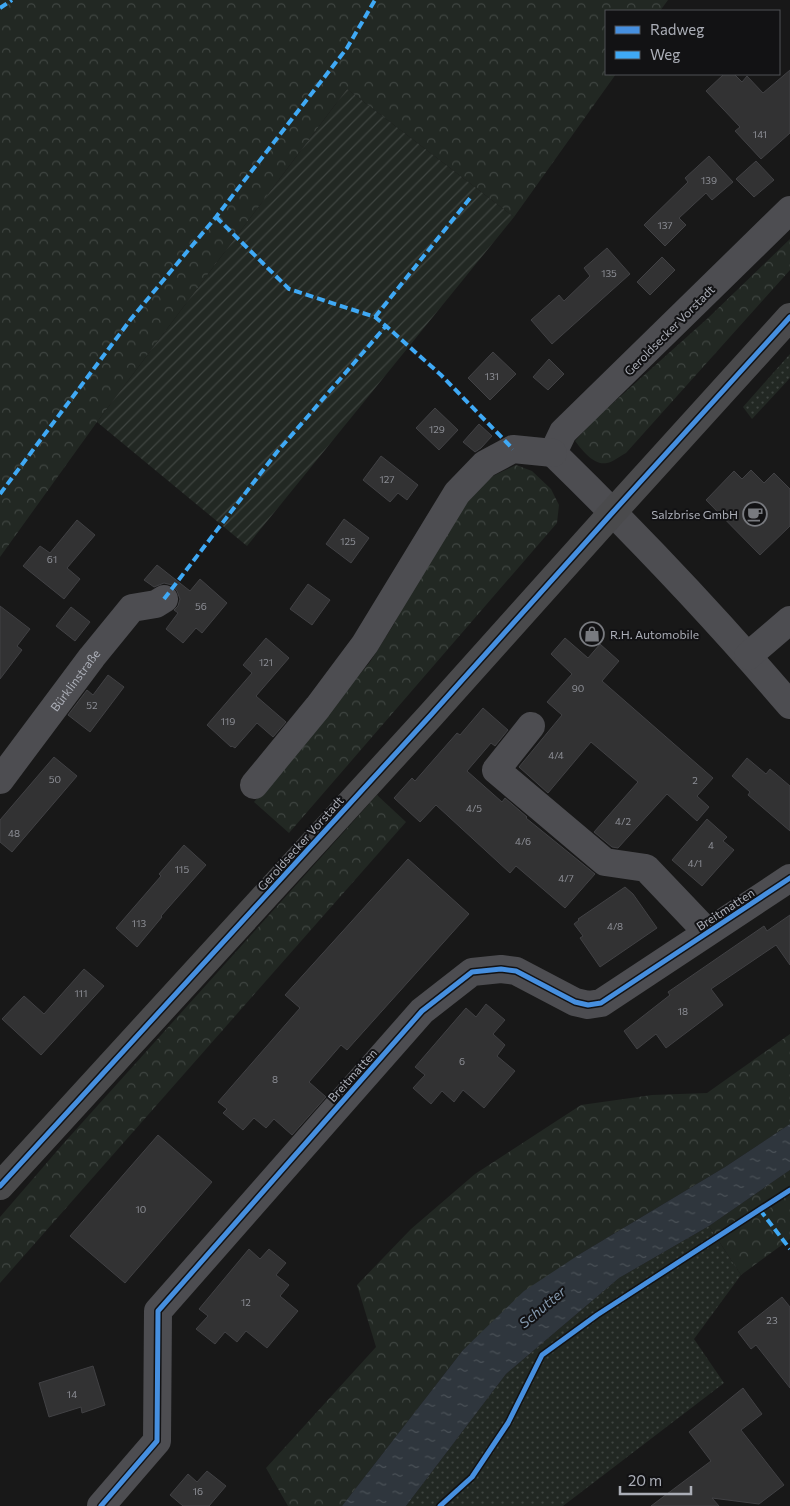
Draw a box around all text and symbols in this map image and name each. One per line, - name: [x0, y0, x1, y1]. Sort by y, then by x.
- legend: [605, 10, 780, 75]
- text: Radweg: [650, 20, 704, 38]
- text: Weg: [650, 45, 680, 63]
- house number: 141: [753, 128, 767, 140]
- house number: 139: [701, 174, 717, 186]
- house number: 137: [657, 219, 673, 231]
- house number: 135: [601, 267, 617, 279]
- street label: Geroldsecker Vorstadt: [621, 282, 717, 378]
- house number: 131: [485, 370, 499, 382]
- house number: 129: [429, 423, 445, 435]
- house number: 127: [379, 473, 395, 485]
- cafe icon: Salzbrise GmbH: [742, 501, 768, 527]
- place label: Salzbrise GmbH: [651, 507, 738, 521]
- house number: 125: [340, 535, 356, 547]
- house number: 61: [47, 553, 57, 565]
- house number: 56: [195, 600, 207, 612]
- shop icon: R.H. Automobile: [579, 621, 605, 647]
- place label: R.H. Automobile: [610, 627, 699, 641]
- street label: Bürklinstraße: [47, 646, 103, 714]
- house number: 121: [259, 656, 273, 668]
- house number: 90: [572, 682, 584, 694]
- house number: 52: [86, 699, 98, 711]
- house number: 119: [221, 715, 235, 727]
- house number: 4/4: [548, 749, 564, 761]
- house number: 50: [49, 773, 61, 785]
- house number: 2: [692, 774, 698, 786]
- street label: Geroldsecker Vorstadt: [254, 793, 346, 893]
- house number: 4/5: [466, 802, 482, 814]
- house number: 4/2: [615, 815, 631, 827]
- house number: 48: [8, 827, 20, 839]
- house number: 4/6: [515, 835, 531, 847]
- house number: 4: [708, 839, 714, 851]
- house number: 4/1: [688, 857, 702, 869]
- house number: 115: [175, 863, 189, 875]
- house number: 4/7: [558, 872, 574, 884]
- street label: Breitmatten: [693, 885, 757, 933]
- house number: 113: [132, 917, 146, 929]
- house number: 4/8: [607, 920, 623, 932]
- house number: 111: [75, 987, 87, 999]
- house number: 18: [678, 1005, 688, 1017]
- street label: Breitmatten: [325, 1046, 379, 1104]
- house number: 6: [459, 1055, 465, 1067]
- house number: 8: [272, 1073, 278, 1085]
- house number: 10: [136, 1203, 146, 1215]
- water label: Schutter: [515, 1282, 569, 1331]
- house number: 12: [241, 1296, 251, 1308]
- house number: 23: [766, 1314, 778, 1326]
- house number: 14: [67, 1388, 77, 1400]
- scale bar: [620, 1464, 691, 1496]
- text: 20 m: [628, 1471, 662, 1489]
- house number: 16: [193, 1485, 203, 1497]

